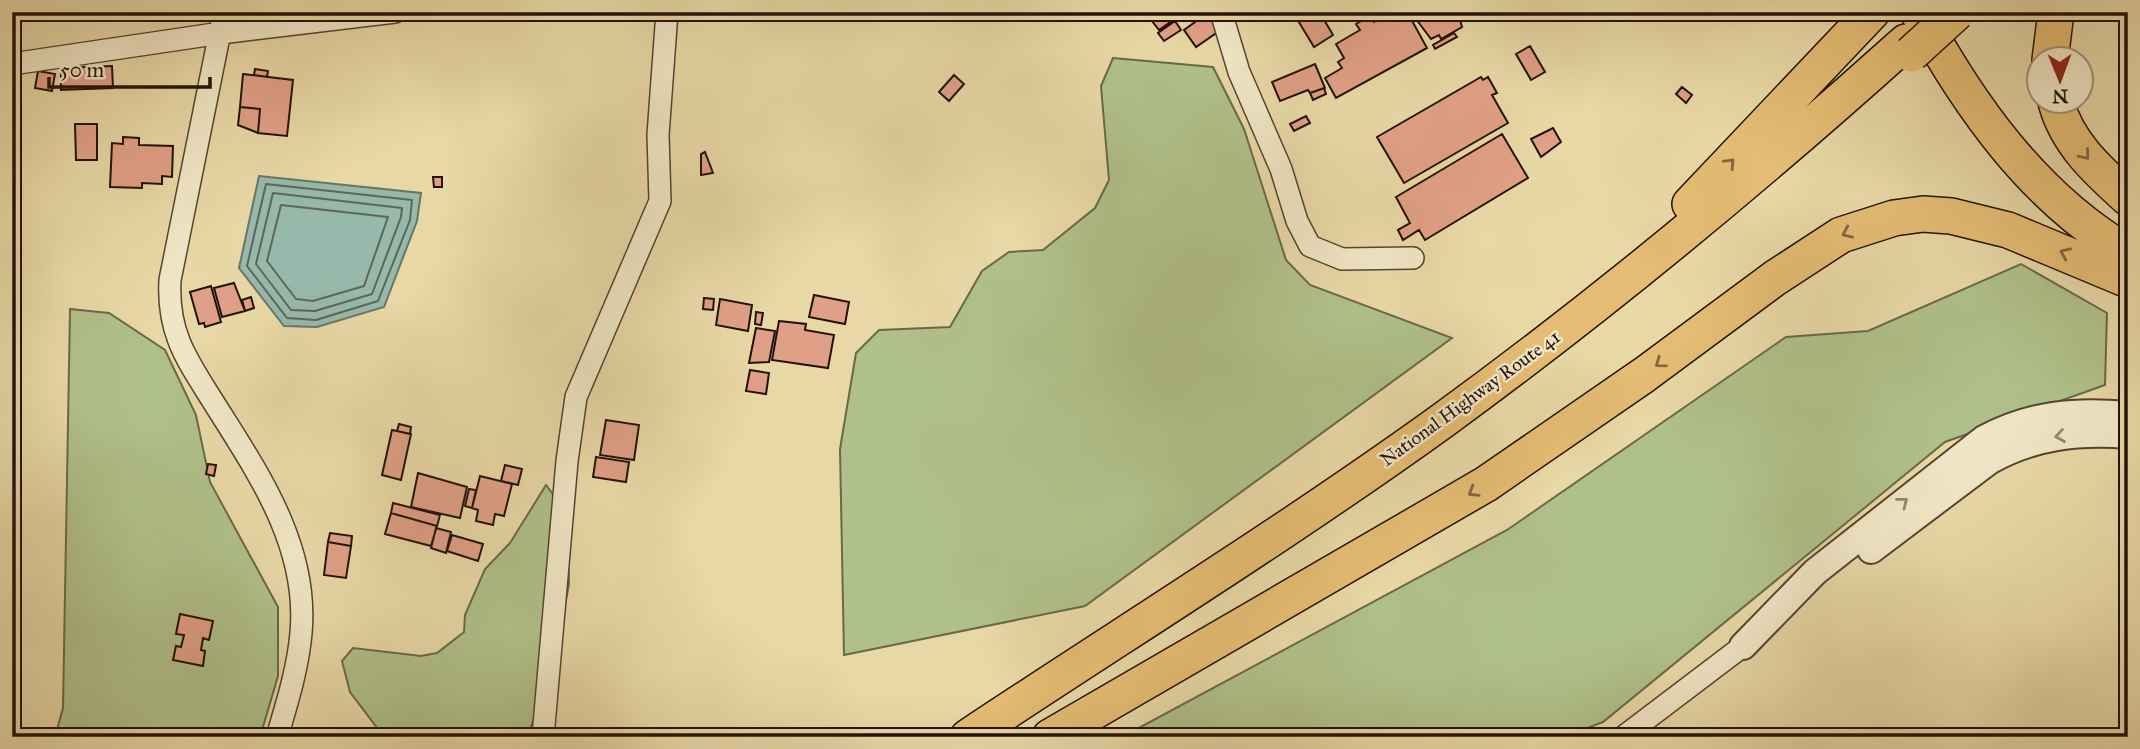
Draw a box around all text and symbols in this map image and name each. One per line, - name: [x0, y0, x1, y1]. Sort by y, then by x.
- scale bar: [49, 46, 210, 90]
- north arrow: [2024, 46, 2094, 116]
- text: 50 m: [60, 57, 105, 83]
- text: N: [2052, 85, 2069, 108]
- one-way arrow: [2076, 147, 2089, 160]
- one-way arrow: [1722, 158, 1735, 171]
- one-way arrow: [1841, 225, 1854, 239]
- one-way arrow: [2060, 247, 2072, 261]
- street label: National Highway Route 41: [1376, 325, 1565, 472]
- one-way arrow: [1655, 355, 1668, 367]
- one-way arrow: [2054, 428, 2066, 443]
- one-way arrow: [1468, 484, 1481, 497]
- one-way arrow: [1895, 498, 1907, 511]

